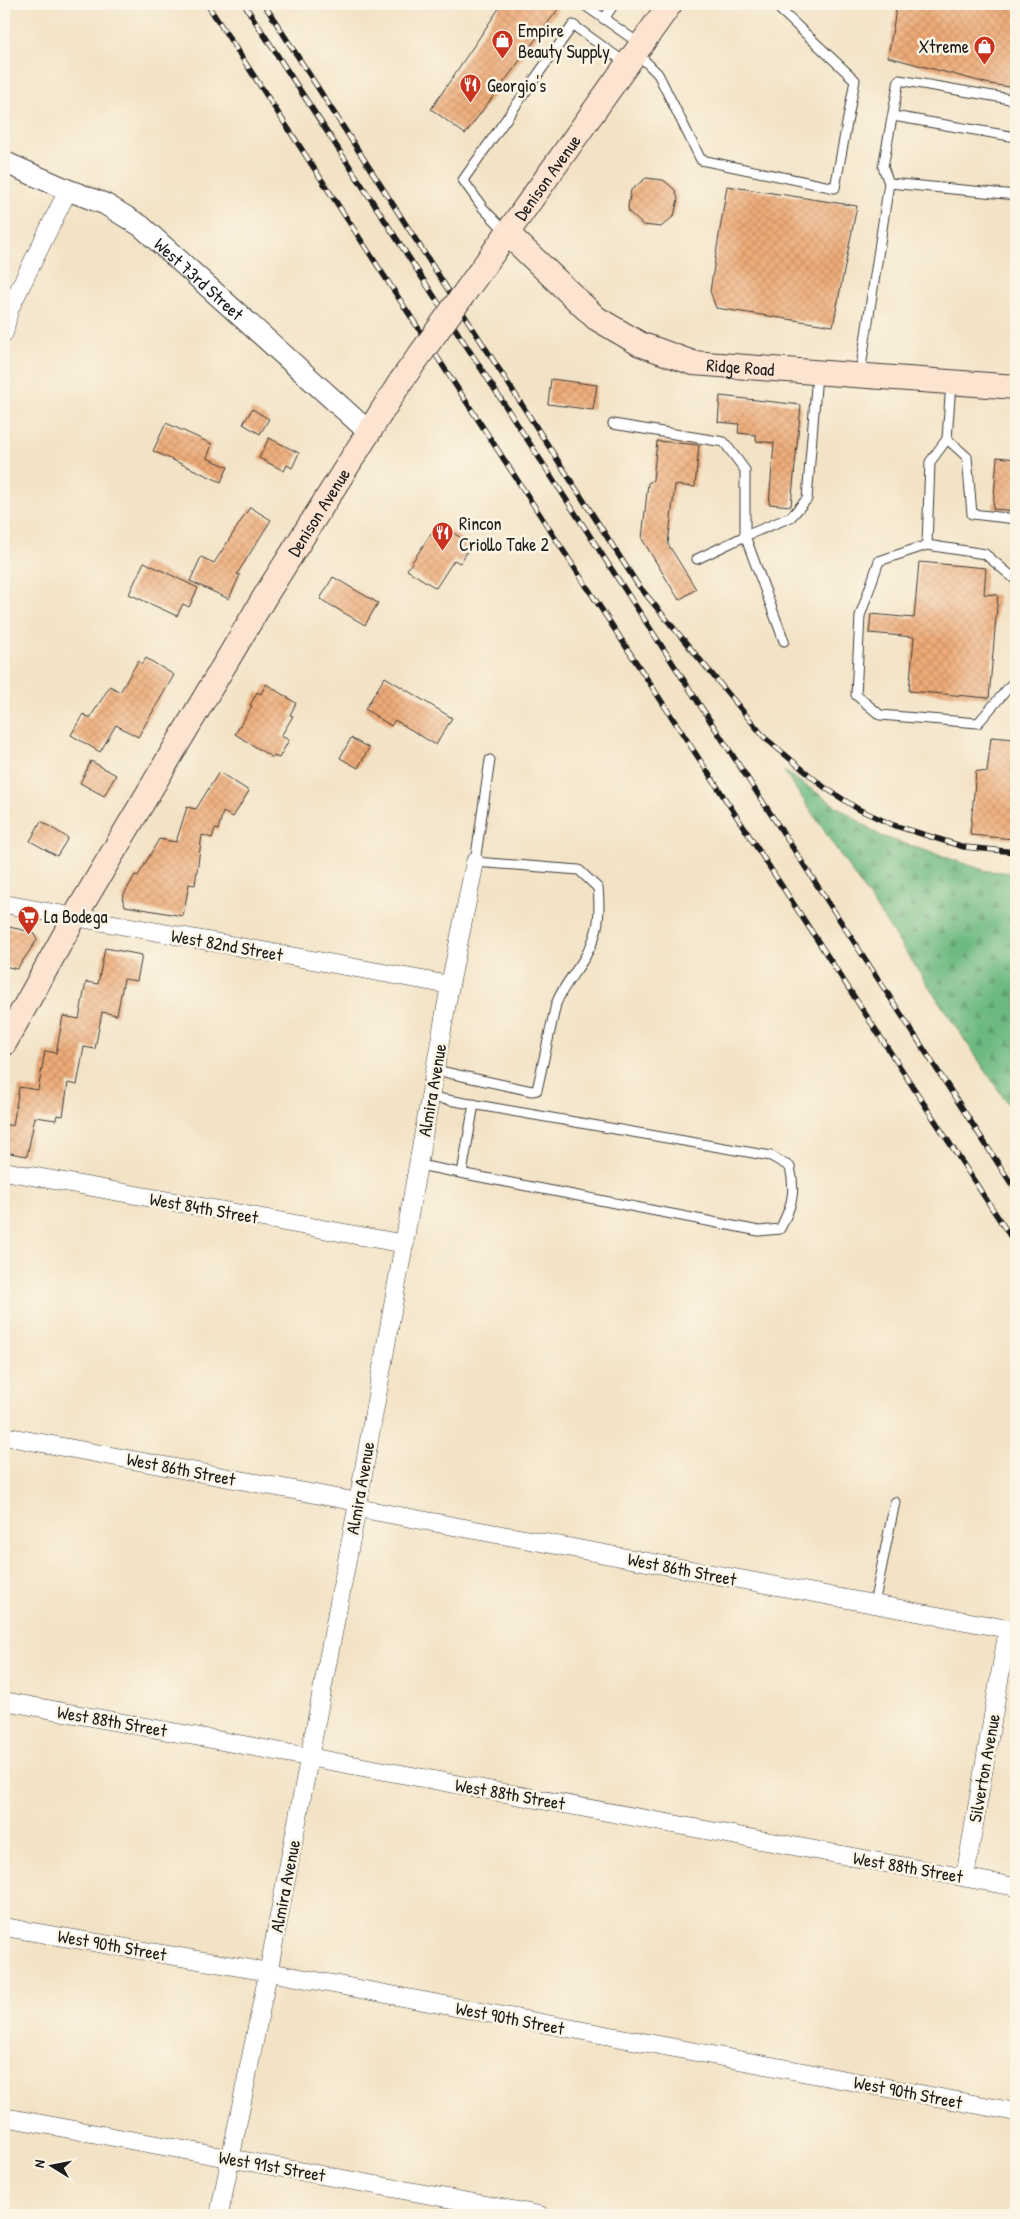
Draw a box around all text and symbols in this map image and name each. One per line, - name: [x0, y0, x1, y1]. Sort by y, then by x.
- place label: Empire Beauty Supply: [518, 18, 610, 64]
- shop icon: Empire Beauty Supply: [490, 28, 514, 59]
- place label: Xtreme: [918, 34, 969, 59]
- shop icon: Xtreme: [973, 34, 997, 65]
- restaurant icon: Georgio's: [459, 73, 483, 104]
- place label: Georgio's: [487, 73, 546, 98]
- street label: Denison Avenue: [508, 129, 586, 225]
- street label: West 73rd Street: [149, 232, 250, 326]
- street label: Ridge Road: [705, 352, 775, 382]
- street label: Denison Avenue: [281, 463, 356, 561]
- place label: Rincon Criollo Take 2: [459, 511, 549, 557]
- restaurant icon: Rincon Criollo Take 2: [431, 521, 455, 552]
- supermarket icon: La Bodega: [16, 904, 40, 935]
- place label: La Bodega: [44, 904, 108, 929]
- street label: West 82nd Street: [169, 923, 286, 967]
- street label: Almira Avenue: [412, 1042, 452, 1138]
- street label: West 84th Street: [148, 1186, 261, 1230]
- street label: Almira Avenue: [340, 1440, 380, 1536]
- street label: West 86th Street: [124, 1446, 238, 1492]
- street label: West 86th Street: [625, 1546, 739, 1592]
- street label: West 88th Street: [55, 1699, 170, 1743]
- street label: Silverton Avenue: [962, 1712, 1006, 1824]
- street label: West 88th Street: [453, 1772, 568, 1816]
- street label: Almira Avenue: [264, 1838, 306, 1934]
- street label: West 88th Street: [851, 1845, 966, 1889]
- street label: West 90th Street: [56, 1923, 169, 1967]
- street label: West 90th Street: [454, 1995, 567, 2041]
- street label: West 90th Street: [852, 2069, 965, 2115]
- north arrow: [28, 2142, 78, 2192]
- street label: West 91st Street: [217, 2144, 328, 2188]
- text: N: [29, 2158, 49, 2169]

